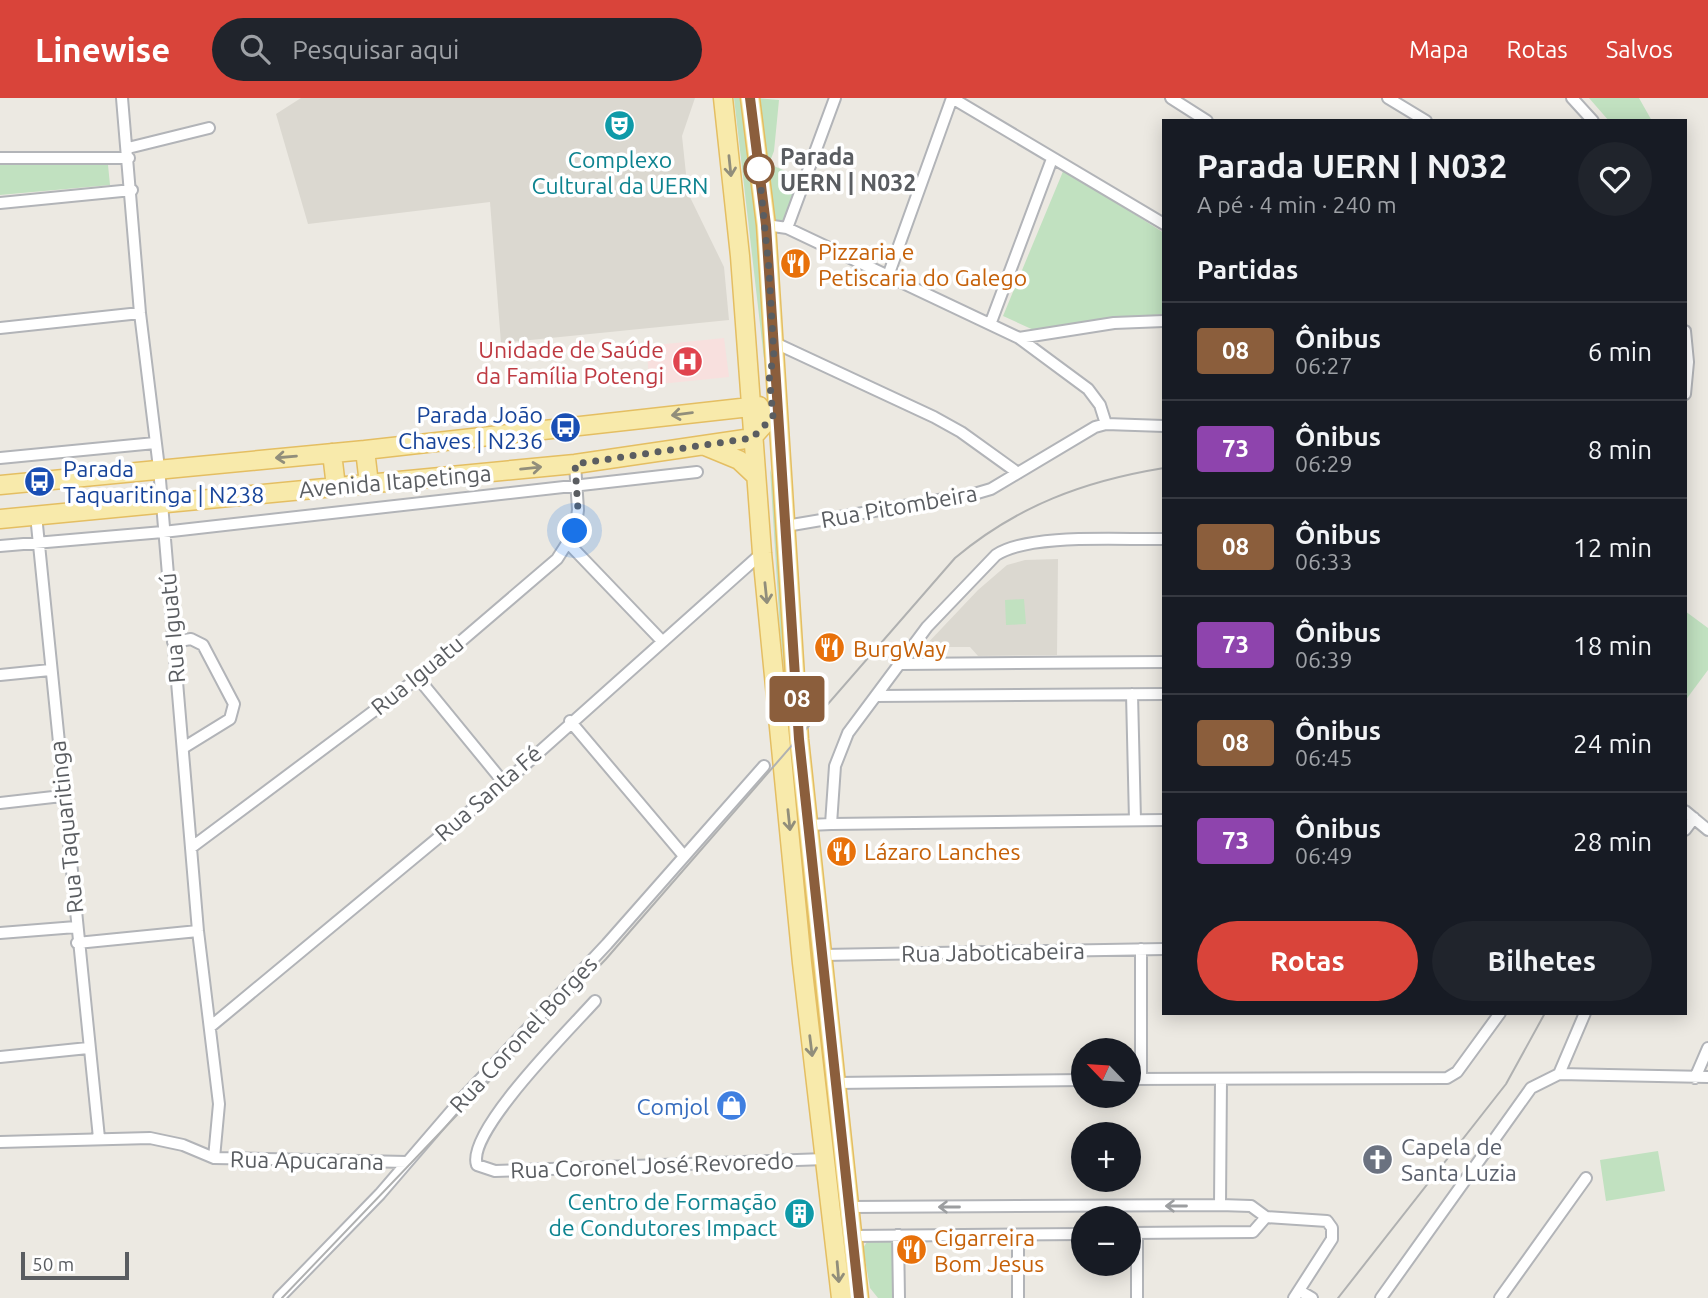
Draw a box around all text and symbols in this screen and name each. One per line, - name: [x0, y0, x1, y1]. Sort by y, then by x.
- search box: [212, 18, 702, 81]
- icon: search: [236, 30, 274, 68]
- text: Linewise: [35, 31, 170, 68]
- text: Pesquisar aqui: [292, 35, 459, 64]
- text: Mapa: [1409, 36, 1469, 63]
- text: Rotas: [1507, 36, 1568, 63]
- text: Salvos: [1606, 36, 1673, 63]
- theatre icon: Complexo Cultural da UERN: [603, 108, 637, 142]
- button: heart: [1578, 142, 1652, 216]
- place label: Parada UERN | N032: [780, 144, 916, 195]
- place label: Complexo Cultural da UERN: [532, 147, 708, 198]
- text: Parada UERN | N032: [1197, 147, 1507, 184]
- one-way arrow: [724, 154, 737, 177]
- marker: Parada UERN | N032: [744, 154, 774, 184]
- text: A pé · 4 min · 240 m: [1197, 192, 1397, 217]
- place label: Pizzaria e Petiscaria do Galego: [818, 239, 1027, 290]
- restaurant icon: Pizzaria e Petiscaria do Galego: [778, 247, 812, 281]
- text: Partidas: [1197, 255, 1298, 284]
- text: Ônibus: [1295, 324, 1381, 353]
- place label: Unidade de Saúde da Família Potengi: [476, 337, 664, 388]
- text: 08: [1222, 337, 1249, 364]
- text: 6 min: [1588, 337, 1652, 366]
- hospital icon: Unidade de Saúde da Família Potengi: [670, 345, 704, 379]
- text: 06:27: [1295, 353, 1353, 378]
- place label: Parada João Chaves | N236: [398, 402, 543, 453]
- one-way arrow: [671, 408, 694, 421]
- bus stop icon: Parada João Chaves | N236: [549, 410, 583, 444]
- text: Ônibus: [1295, 422, 1381, 451]
- text: 73: [1222, 435, 1249, 462]
- text: 8 min: [1588, 435, 1652, 464]
- one-way arrow: [275, 451, 297, 464]
- text: 06:29: [1295, 451, 1353, 476]
- place label: Parada Taquaritinga | N238: [63, 456, 264, 507]
- street label: Avenida Itapetinga: [298, 460, 492, 502]
- one-way arrow: [519, 461, 542, 474]
- bus stop icon: Parada Taquaritinga | N238: [23, 464, 57, 498]
- street label: Rua Pitombeira: [819, 480, 979, 532]
- your location: [557, 513, 592, 548]
- text: Ônibus: [1295, 520, 1381, 549]
- text: 08: [1222, 533, 1249, 560]
- text: 12 min: [1573, 533, 1652, 562]
- text: 06:33: [1295, 549, 1353, 574]
- street label: Rua Iguatú: [155, 572, 189, 684]
- one-way arrow: [759, 581, 772, 604]
- text: Ônibus: [1295, 618, 1381, 647]
- street label: Rua Iguatu: [366, 630, 468, 720]
- restaurant icon: BurgWay: [813, 631, 847, 665]
- text: 73: [1222, 631, 1249, 658]
- text: 18 min: [1573, 631, 1652, 660]
- place label: BurgWay: [853, 636, 946, 661]
- text: 06:39: [1295, 647, 1353, 672]
- line badge: 08: [766, 676, 828, 722]
- text: 08: [783, 685, 811, 712]
- text: Ônibus: [1295, 716, 1381, 745]
- text: 08: [1222, 729, 1249, 756]
- text: 24 min: [1573, 729, 1652, 758]
- street label: Rua Taquaritinga: [44, 739, 88, 915]
- street label: Rua Santa Fé: [430, 740, 546, 846]
- text: 06:45: [1295, 745, 1353, 770]
- one-way arrow: [782, 808, 795, 831]
- text: Ônibus: [1295, 814, 1381, 843]
- text: 73: [1222, 827, 1249, 854]
- text: 28 min: [1573, 827, 1652, 856]
- restaurant icon: Lázaro Lanches: [824, 834, 858, 868]
- place label: Lázaro Lanches: [864, 839, 1021, 864]
- text: 06:49: [1295, 843, 1353, 868]
- button: Rotas: [1197, 921, 1418, 1001]
- button: Bilhetes: [1432, 921, 1652, 1001]
- street label: Rua Jaboticabeira: [901, 938, 1085, 966]
- street label: Rua Coronel Borges: [444, 951, 602, 1117]
- one-way arrow: [805, 1034, 818, 1057]
- north arrow: [1071, 1038, 1141, 1108]
- map controls: [1071, 1038, 1141, 1276]
- shop icon: Comjol: [715, 1089, 749, 1123]
- place label: Comjol: [637, 1094, 709, 1119]
- button: +: [1071, 1122, 1141, 1192]
- place label: Capela de Santa Luzia: [1401, 1134, 1517, 1185]
- church icon: Capela de Santa Luzia: [1361, 1142, 1395, 1176]
- street label: Rua Apucarana: [230, 1146, 384, 1174]
- street label: Rua Coronel José Revoredo: [510, 1148, 794, 1182]
- place label: Centro de Formação de Condutores Impact: [548, 1189, 777, 1240]
- building icon: Centro de Formação de Condutores Impact: [783, 1197, 817, 1231]
- one-way arrow: [1165, 1199, 1188, 1212]
- one-way arrow: [938, 1200, 961, 1214]
- button: −: [1071, 1206, 1141, 1276]
- place label: Cigarreira Bom Jesus: [934, 1225, 1044, 1276]
- restaurant icon: Cigarreira Bom Jesus: [894, 1233, 928, 1267]
- scale bar: [21, 1249, 130, 1281]
- text: 50 m: [32, 1253, 74, 1275]
- one-way arrow: [832, 1260, 845, 1283]

